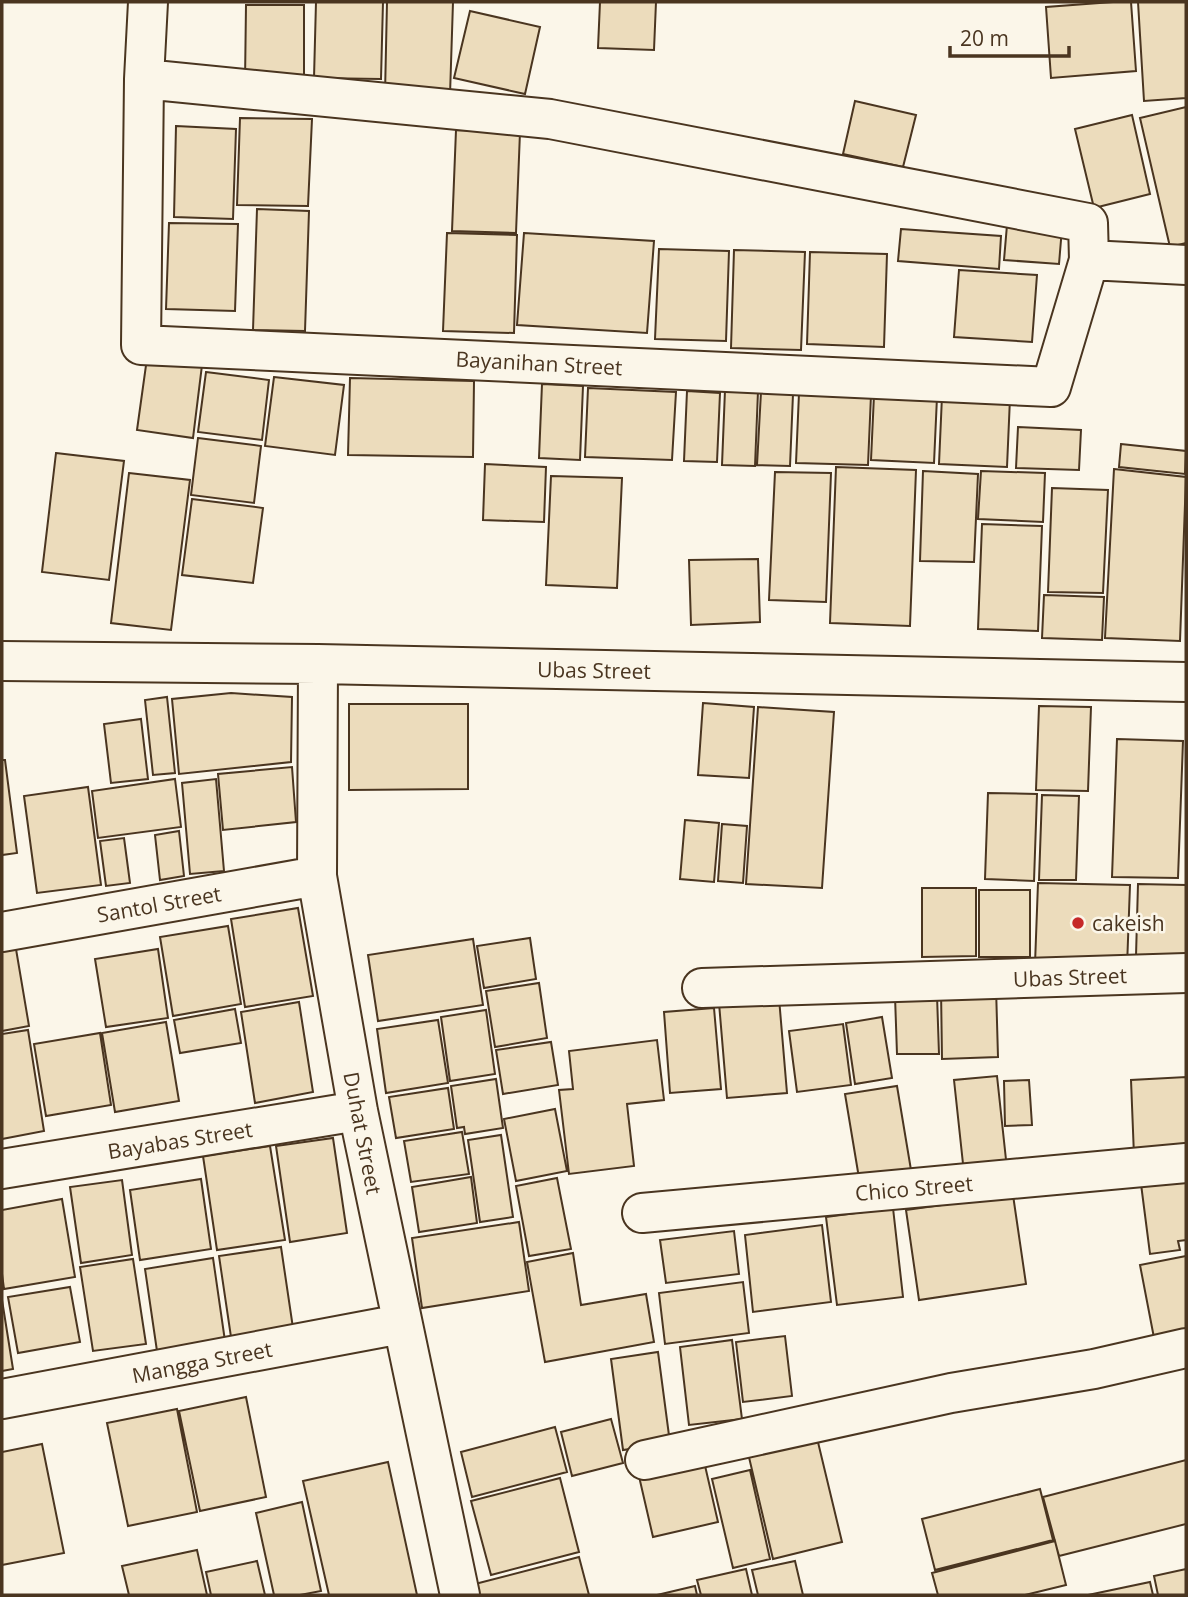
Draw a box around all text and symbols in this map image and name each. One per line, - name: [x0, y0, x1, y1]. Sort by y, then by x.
- scale bar: [950, 14, 1069, 58]
- text: 20 m: [960, 24, 1009, 52]
- street label: Bayanihan Street: [455, 345, 623, 381]
- street label: Ubas Street: [537, 655, 651, 685]
- street label: Santol Street: [95, 879, 223, 929]
- place label: cakeish: [1092, 909, 1165, 937]
- marker: cakeish: [1070, 915, 1086, 931]
- street label: Ubas Street: [1013, 961, 1127, 993]
- street label: Duhat Street: [337, 1069, 389, 1197]
- street label: Bayabas Street: [106, 1115, 254, 1165]
- street label: Chico Street: [854, 1169, 974, 1207]
- street label: Mangga Street: [130, 1335, 274, 1389]

